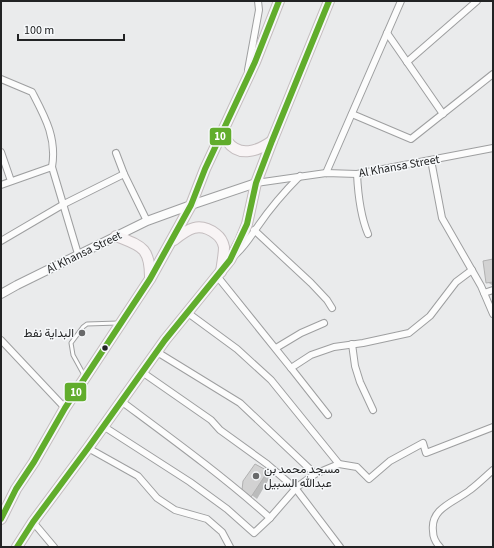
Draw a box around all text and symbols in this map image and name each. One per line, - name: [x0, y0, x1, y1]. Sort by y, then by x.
- scale bar: [18, 16, 124, 42]
- text: 100 m: [24, 22, 54, 39]
- line badge: 10: [209, 127, 232, 146]
- text: 10: [214, 129, 226, 144]
- street label: Al Khansa Street: [357, 151, 441, 182]
- street label: Al Khansa Street: [44, 227, 125, 278]
- place label: البداية نفط: [24, 325, 74, 342]
- marker: البداية نفط: [77, 328, 87, 338]
- unlabelled marker: [100, 343, 110, 353]
- line badge: 10: [64, 382, 87, 402]
- text: 10: [70, 385, 82, 400]
- place label: مسجد محمد بن عبدالله السبيل: [264, 461, 340, 492]
- marker: مسجد محمد بن عبدالله السبيل: [251, 471, 261, 481]

